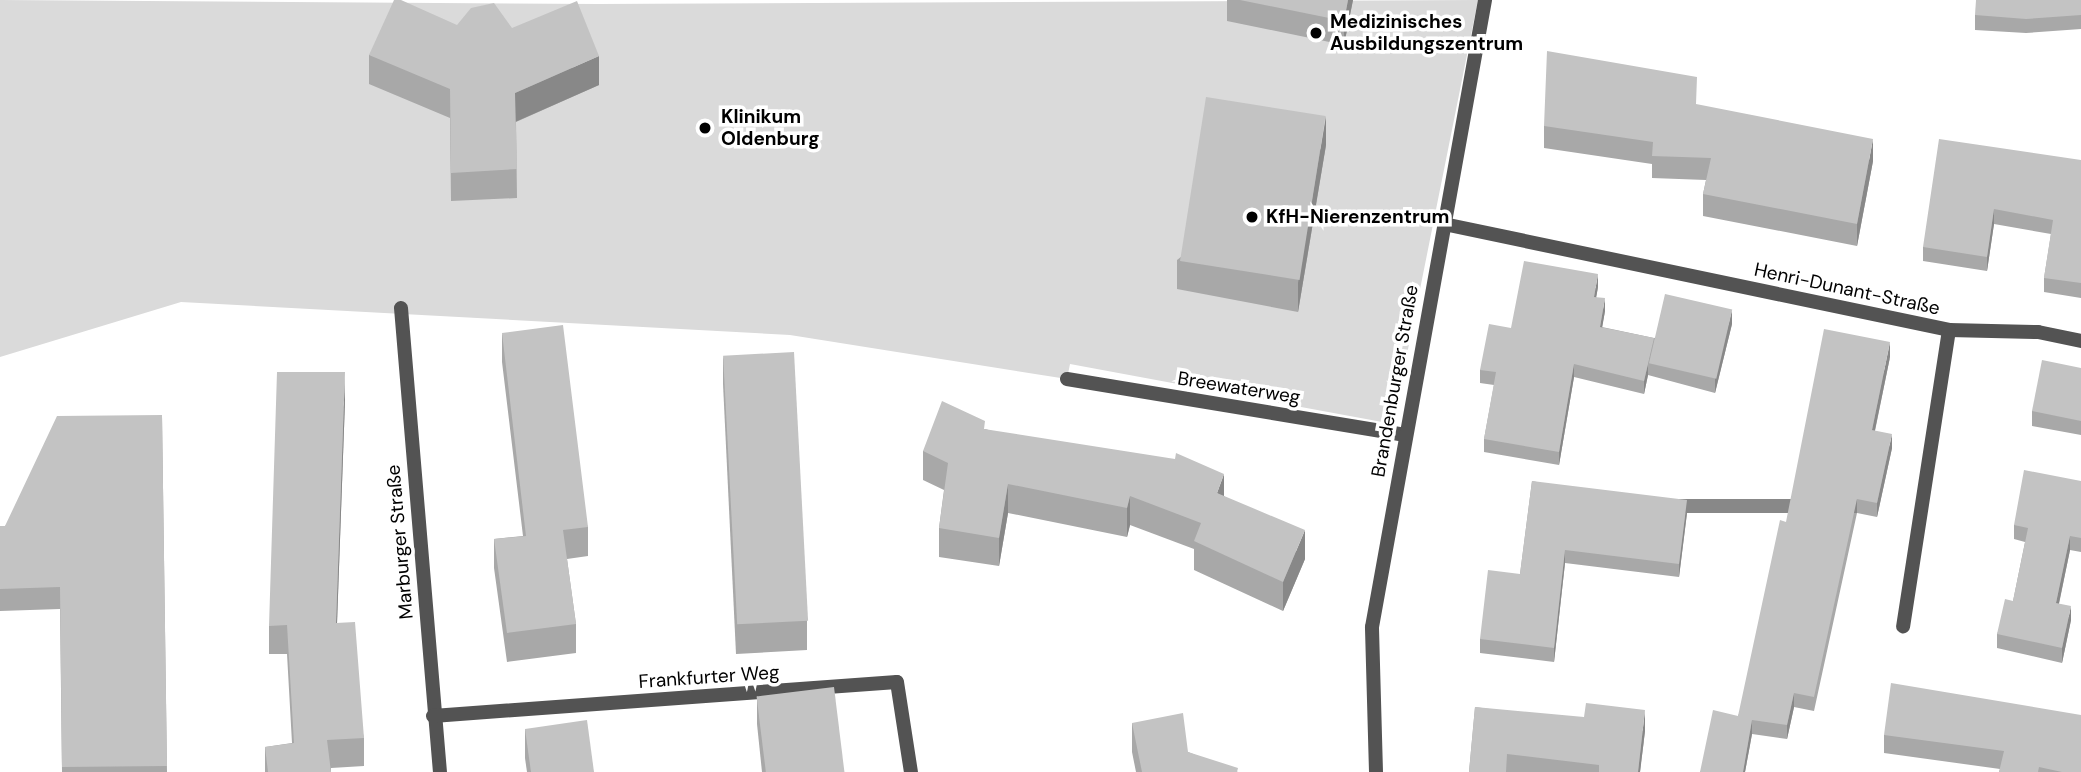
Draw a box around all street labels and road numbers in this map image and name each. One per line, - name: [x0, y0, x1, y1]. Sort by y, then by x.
- street label: Henri-Dunant-Straße: [1752, 258, 1942, 320]
- street label: Brandenburger Straße: [1367, 283, 1423, 479]
- street label: Breewaterweg: [1176, 367, 1302, 409]
- street label: Marburger Straße: [382, 464, 418, 620]
- street label: Frankfurter Weg: [638, 661, 780, 693]

